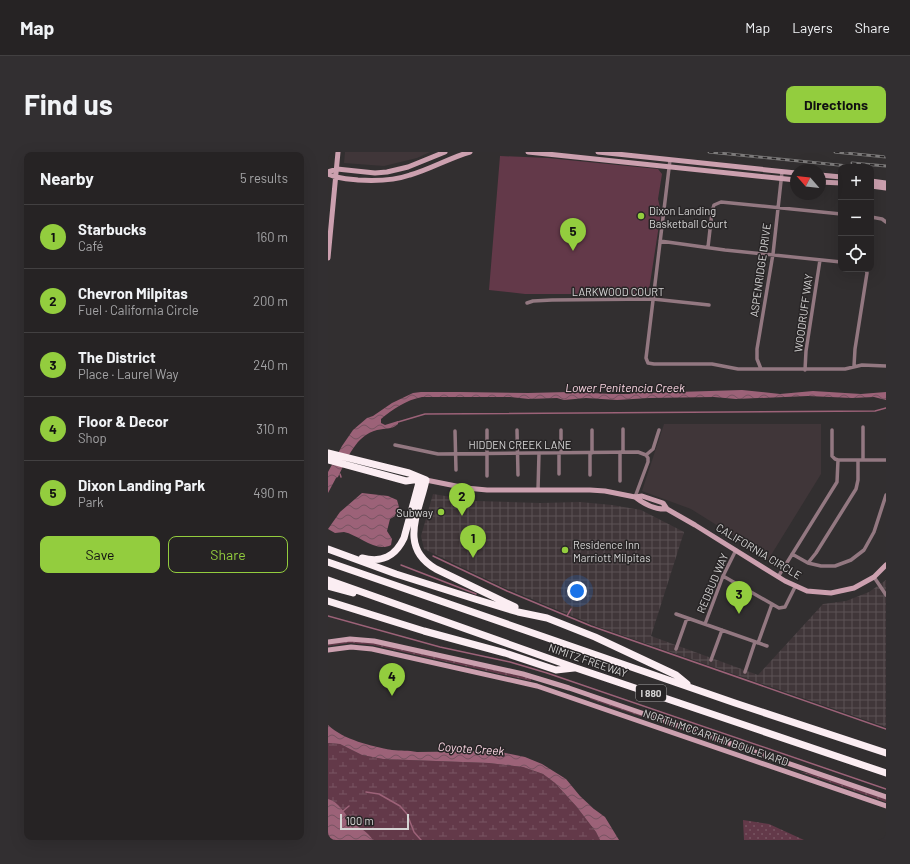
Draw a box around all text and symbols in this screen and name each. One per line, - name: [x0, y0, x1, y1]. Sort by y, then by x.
- text: Map: [20, 16, 54, 39]
- text: Map: [745, 19, 770, 36]
- text: Layers: [792, 19, 833, 36]
- text: Share: [855, 19, 890, 36]
- button: Directions: [786, 86, 886, 123]
- text: Find us: [24, 87, 113, 121]
- north arrow: [790, 164, 826, 200]
- map controls: [838, 164, 874, 272]
- button: +: [838, 164, 874, 200]
- text: Nearby: [40, 168, 94, 188]
- text: 5 results: [240, 170, 288, 186]
- button: −: [838, 200, 874, 236]
- place label: Dixon Landing Basketball Court: [649, 204, 727, 230]
- marker: Dixon Landing Basketball Court: [636, 211, 646, 221]
- pin: 5: [560, 218, 586, 251]
- text: Starbucks: [78, 220, 146, 238]
- street label: ASPENRIDGE DRIVE: [747, 222, 773, 318]
- text: 1: [51, 229, 55, 245]
- text: 160 m: [256, 229, 288, 245]
- button: locate: [838, 236, 874, 272]
- text: Café: [78, 238, 103, 254]
- street label: WOODRUFF WAY: [791, 273, 815, 353]
- text: Chevron Milpitas: [78, 284, 188, 302]
- street label: LARKWOOD COURT: [572, 285, 664, 298]
- text: 2: [49, 293, 57, 309]
- text: 200 m: [253, 293, 288, 309]
- text: Fuel · California Circle: [78, 302, 199, 318]
- text: The District: [78, 348, 156, 366]
- text: 3: [49, 357, 57, 373]
- text: 240 m: [253, 357, 288, 373]
- text: Place · Laurel Way: [78, 366, 178, 382]
- water label: Lower Penitencia Creek: [565, 380, 685, 394]
- text: Floor & Decor: [78, 412, 169, 430]
- text: 4: [49, 421, 57, 437]
- text: 310 m: [256, 421, 288, 437]
- text: Shop: [78, 430, 107, 446]
- street label: HIDDEN CREEK LANE: [469, 438, 572, 451]
- text: Dixon Landing Park: [78, 476, 205, 494]
- pin: 2: [449, 483, 475, 516]
- text: 5: [49, 485, 57, 501]
- text: 490 m: [253, 485, 288, 501]
- text: Park: [78, 494, 104, 510]
- place label: Subway: [396, 506, 433, 519]
- marker: Subway: [436, 507, 446, 517]
- street label: CALIFORNIA CIRCLE: [714, 520, 804, 582]
- pin: 1: [460, 525, 486, 558]
- button: Save: [40, 536, 160, 573]
- button: Share: [168, 536, 288, 573]
- place label: Residence Inn Marriott Milpitas: [573, 538, 650, 564]
- marker: Residence Inn Marriott Milpitas: [560, 545, 570, 555]
- street label: REDBUD WAY: [694, 551, 730, 615]
- your location: [567, 581, 587, 601]
- pin: 3: [726, 581, 752, 614]
- street label: NIMITZ FREEWAY: [547, 640, 629, 680]
- pin: 4: [379, 663, 405, 696]
- road number: I 880: [636, 685, 666, 701]
- street label: NORTH MCCARTHY BOULEVARD: [642, 706, 790, 768]
- water label: Coyote Creek: [437, 739, 505, 757]
- scale bar: [340, 812, 409, 831]
- text: 100 m: [346, 814, 374, 827]

